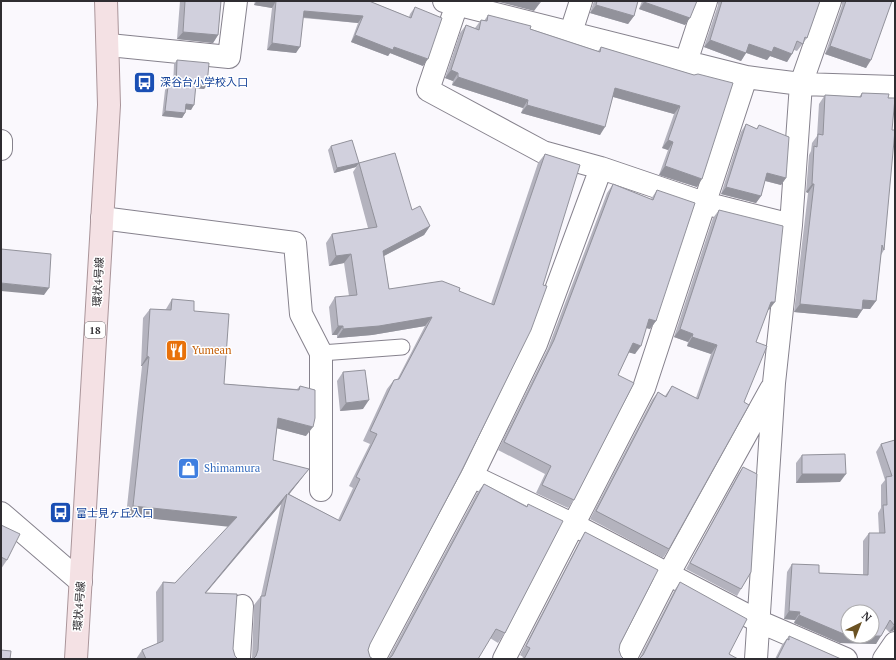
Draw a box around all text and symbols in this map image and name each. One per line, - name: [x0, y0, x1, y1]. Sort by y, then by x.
- bus stop icon: 深谷台小学校入口: [132, 69, 158, 95]
- place label: 深谷台小学校入口: [160, 75, 248, 89]
- street label: 環状4号線: [90, 257, 106, 307]
- road number: 18: [85, 322, 105, 338]
- restaurant icon: Yumean: [163, 337, 189, 363]
- place label: Yumean: [192, 343, 232, 357]
- shop icon: Shimamura: [176, 455, 202, 481]
- place label: Shimamura: [204, 461, 261, 475]
- bus stop icon: 富士見ヶ丘入口: [47, 500, 73, 526]
- place label: 富士見ヶ丘入口: [76, 506, 153, 520]
- street label: 環状4号線: [70, 581, 88, 631]
- north arrow: [840, 604, 880, 644]
- text: N: [859, 609, 875, 625]

